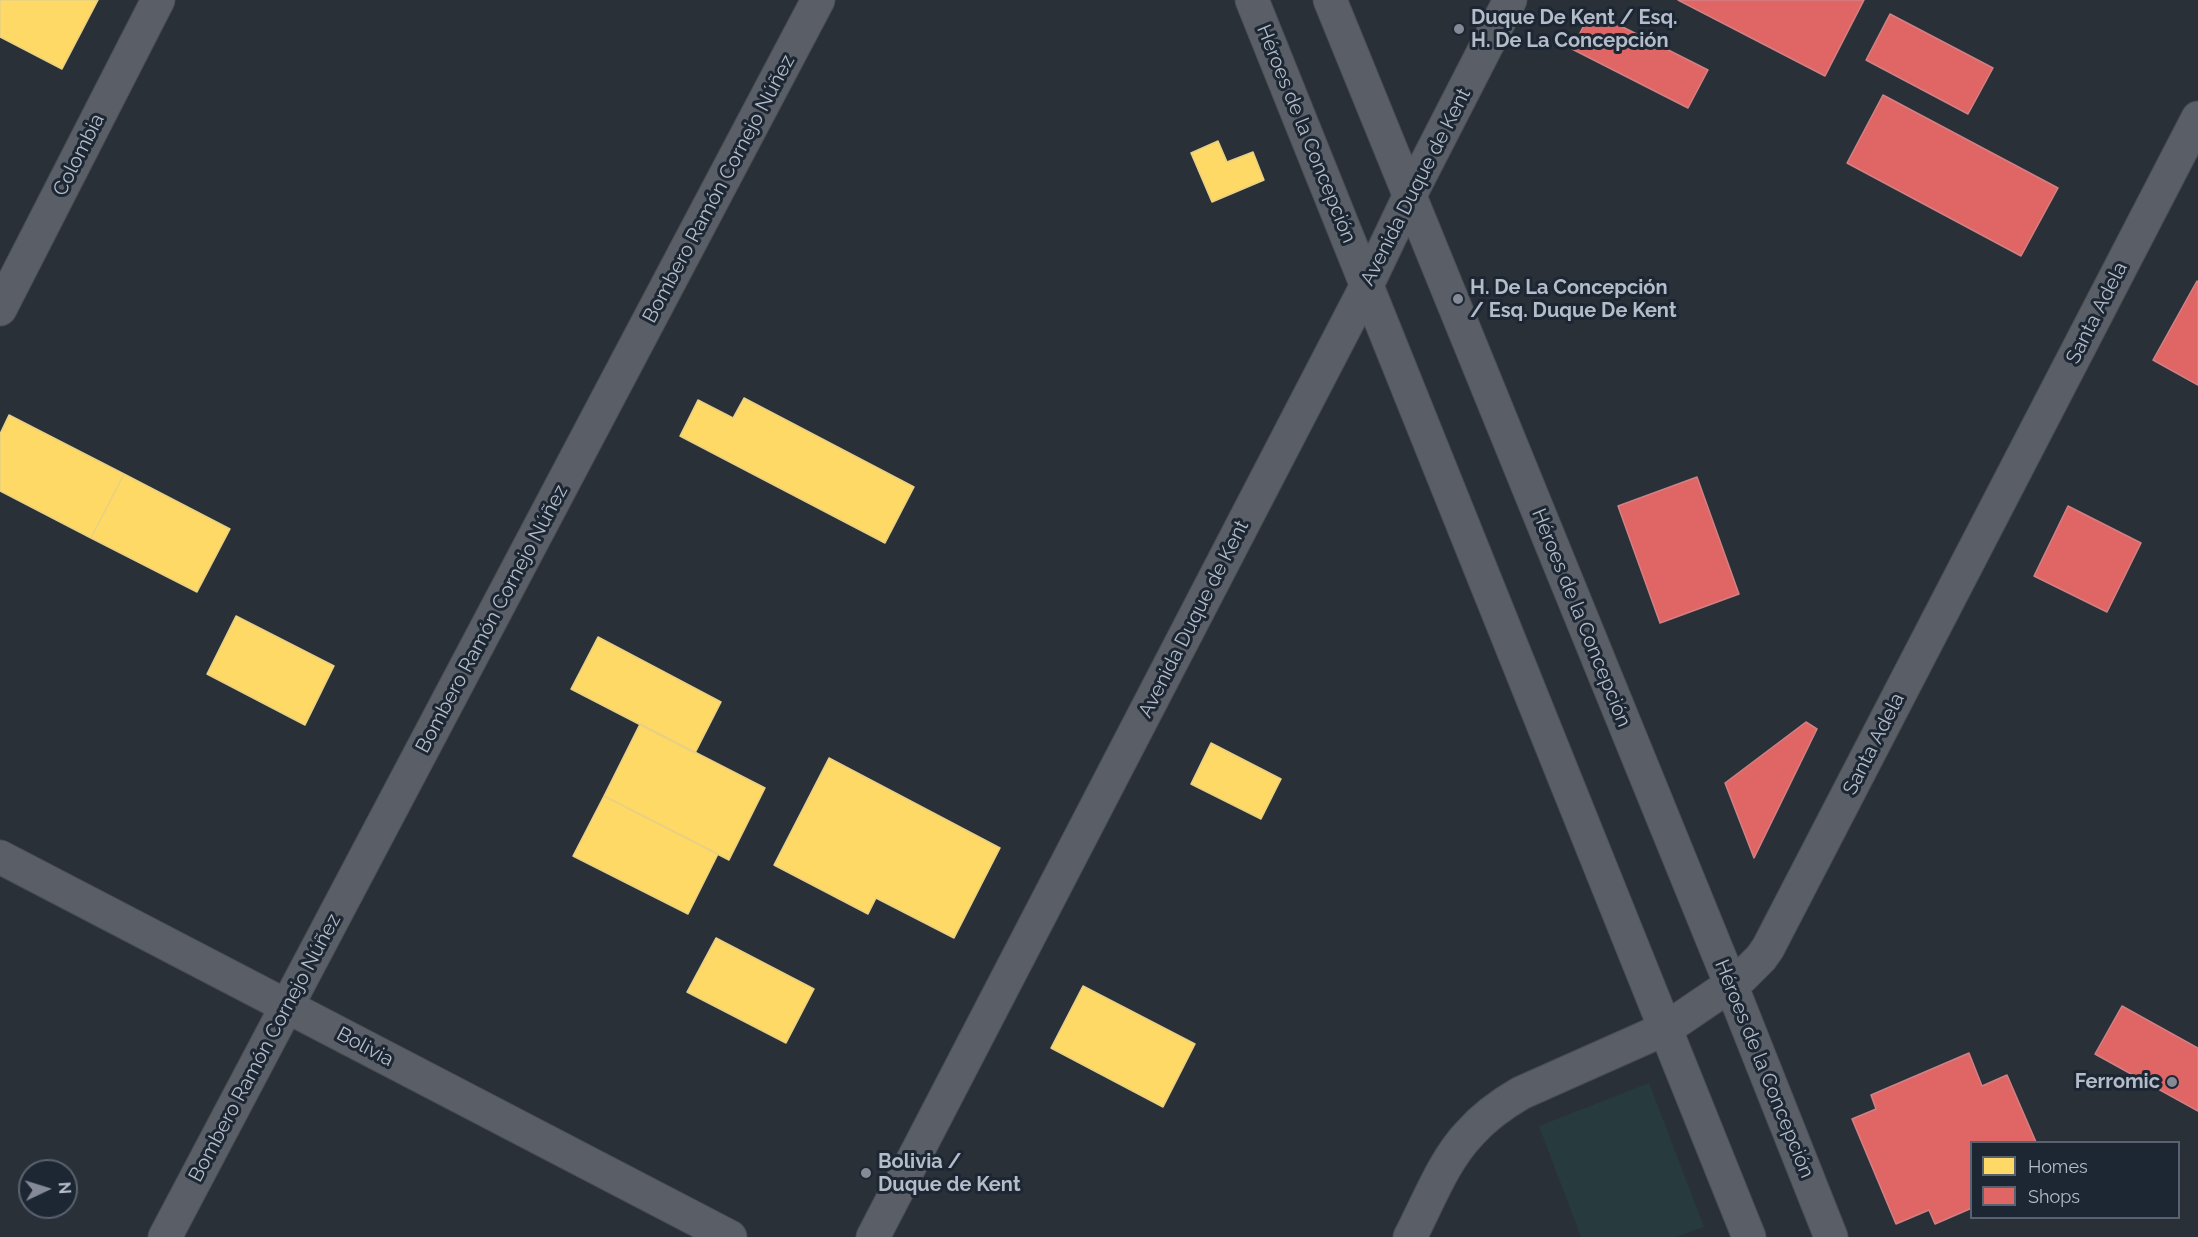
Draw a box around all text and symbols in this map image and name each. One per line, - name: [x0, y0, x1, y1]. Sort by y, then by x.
- place label: Duque De Kent / Esq. H. De La Concepción: [1471, 6, 1678, 53]
- street label: Héroes de la Concepción: [1251, 21, 1361, 247]
- marker: Duque De Kent / Esq. H. De La Concepción: [1452, 22, 1466, 36]
- street label: Bombero Ramón Cornejo Núñez: [638, 51, 800, 327]
- street label: Avenida Duque de Kent: [1356, 84, 1476, 290]
- street label: Colombia: [48, 110, 110, 200]
- street label: Santa Adela: [2061, 258, 2133, 368]
- place label: H. De La Concepción / Esq. Duque De Kent: [1470, 276, 1677, 323]
- marker: H. De La Concepción / Esq. Duque De Kent: [1451, 292, 1465, 306]
- street label: Bombero Ramón Cornejo Núñez: [411, 481, 573, 757]
- street label: Héroes de la Concepción: [1526, 505, 1636, 731]
- street label: Avenida Duque de Kent: [1134, 516, 1254, 722]
- street label: Santa Adela: [1838, 689, 1910, 799]
- street label: Bombero Ramón Cornejo Núñez: [184, 910, 346, 1186]
- street label: Héroes de la Concepción: [1709, 956, 1819, 1182]
- street label: Bolivia: [332, 1022, 398, 1072]
- place label: Ferromic: [2075, 1070, 2160, 1094]
- marker: Ferromic: [2165, 1075, 2179, 1089]
- legend: [1970, 1141, 2180, 1219]
- place label: Bolivia / Duque de Kent: [878, 1150, 1021, 1197]
- text: Homes: [2028, 1156, 2088, 1177]
- north arrow: [18, 1159, 78, 1219]
- marker: Bolivia / Duque de Kent: [859, 1166, 873, 1180]
- text: N: [55, 1181, 74, 1195]
- text: Shops: [2028, 1186, 2080, 1207]

